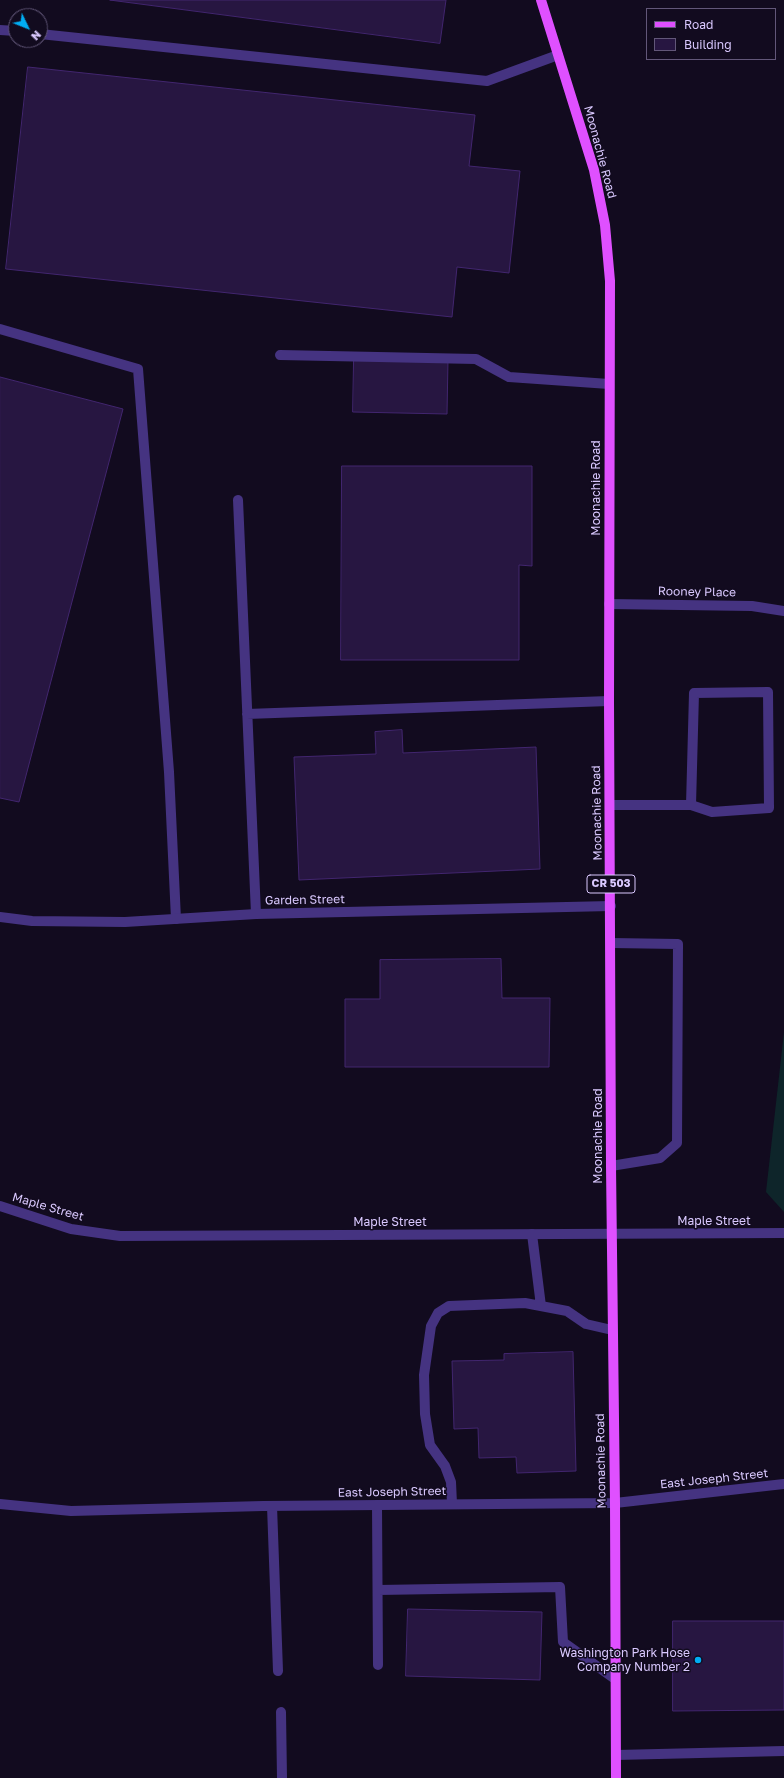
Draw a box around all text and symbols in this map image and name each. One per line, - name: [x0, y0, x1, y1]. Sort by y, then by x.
- north arrow: [8, 8, 48, 48]
- legend: [646, 8, 776, 60]
- text: Road: [684, 17, 713, 32]
- text: N: [29, 28, 44, 43]
- text: Building: [684, 37, 732, 52]
- street label: Moonachie Road: [581, 104, 619, 200]
- street label: Moonachie Road: [589, 440, 603, 536]
- street label: Rooney Place: [658, 584, 736, 600]
- street label: Moonachie Road: [589, 765, 605, 861]
- road number: CR 503: [587, 875, 635, 893]
- street label: Garden Street: [265, 892, 345, 908]
- street label: Moonachie Road: [591, 1088, 605, 1184]
- street label: Maple Street: [11, 1190, 85, 1224]
- street label: Maple Street: [677, 1214, 751, 1228]
- street label: Maple Street: [353, 1215, 427, 1229]
- street label: Moonachie Road: [593, 1413, 609, 1509]
- street label: East Joseph Street: [659, 1466, 769, 1492]
- street label: East Joseph Street: [338, 1484, 446, 1500]
- place label: Washington Park Hose Company Number 2: [559, 1646, 690, 1674]
- marker: Washington Park Hose Company Number 2: [693, 1655, 703, 1665]

